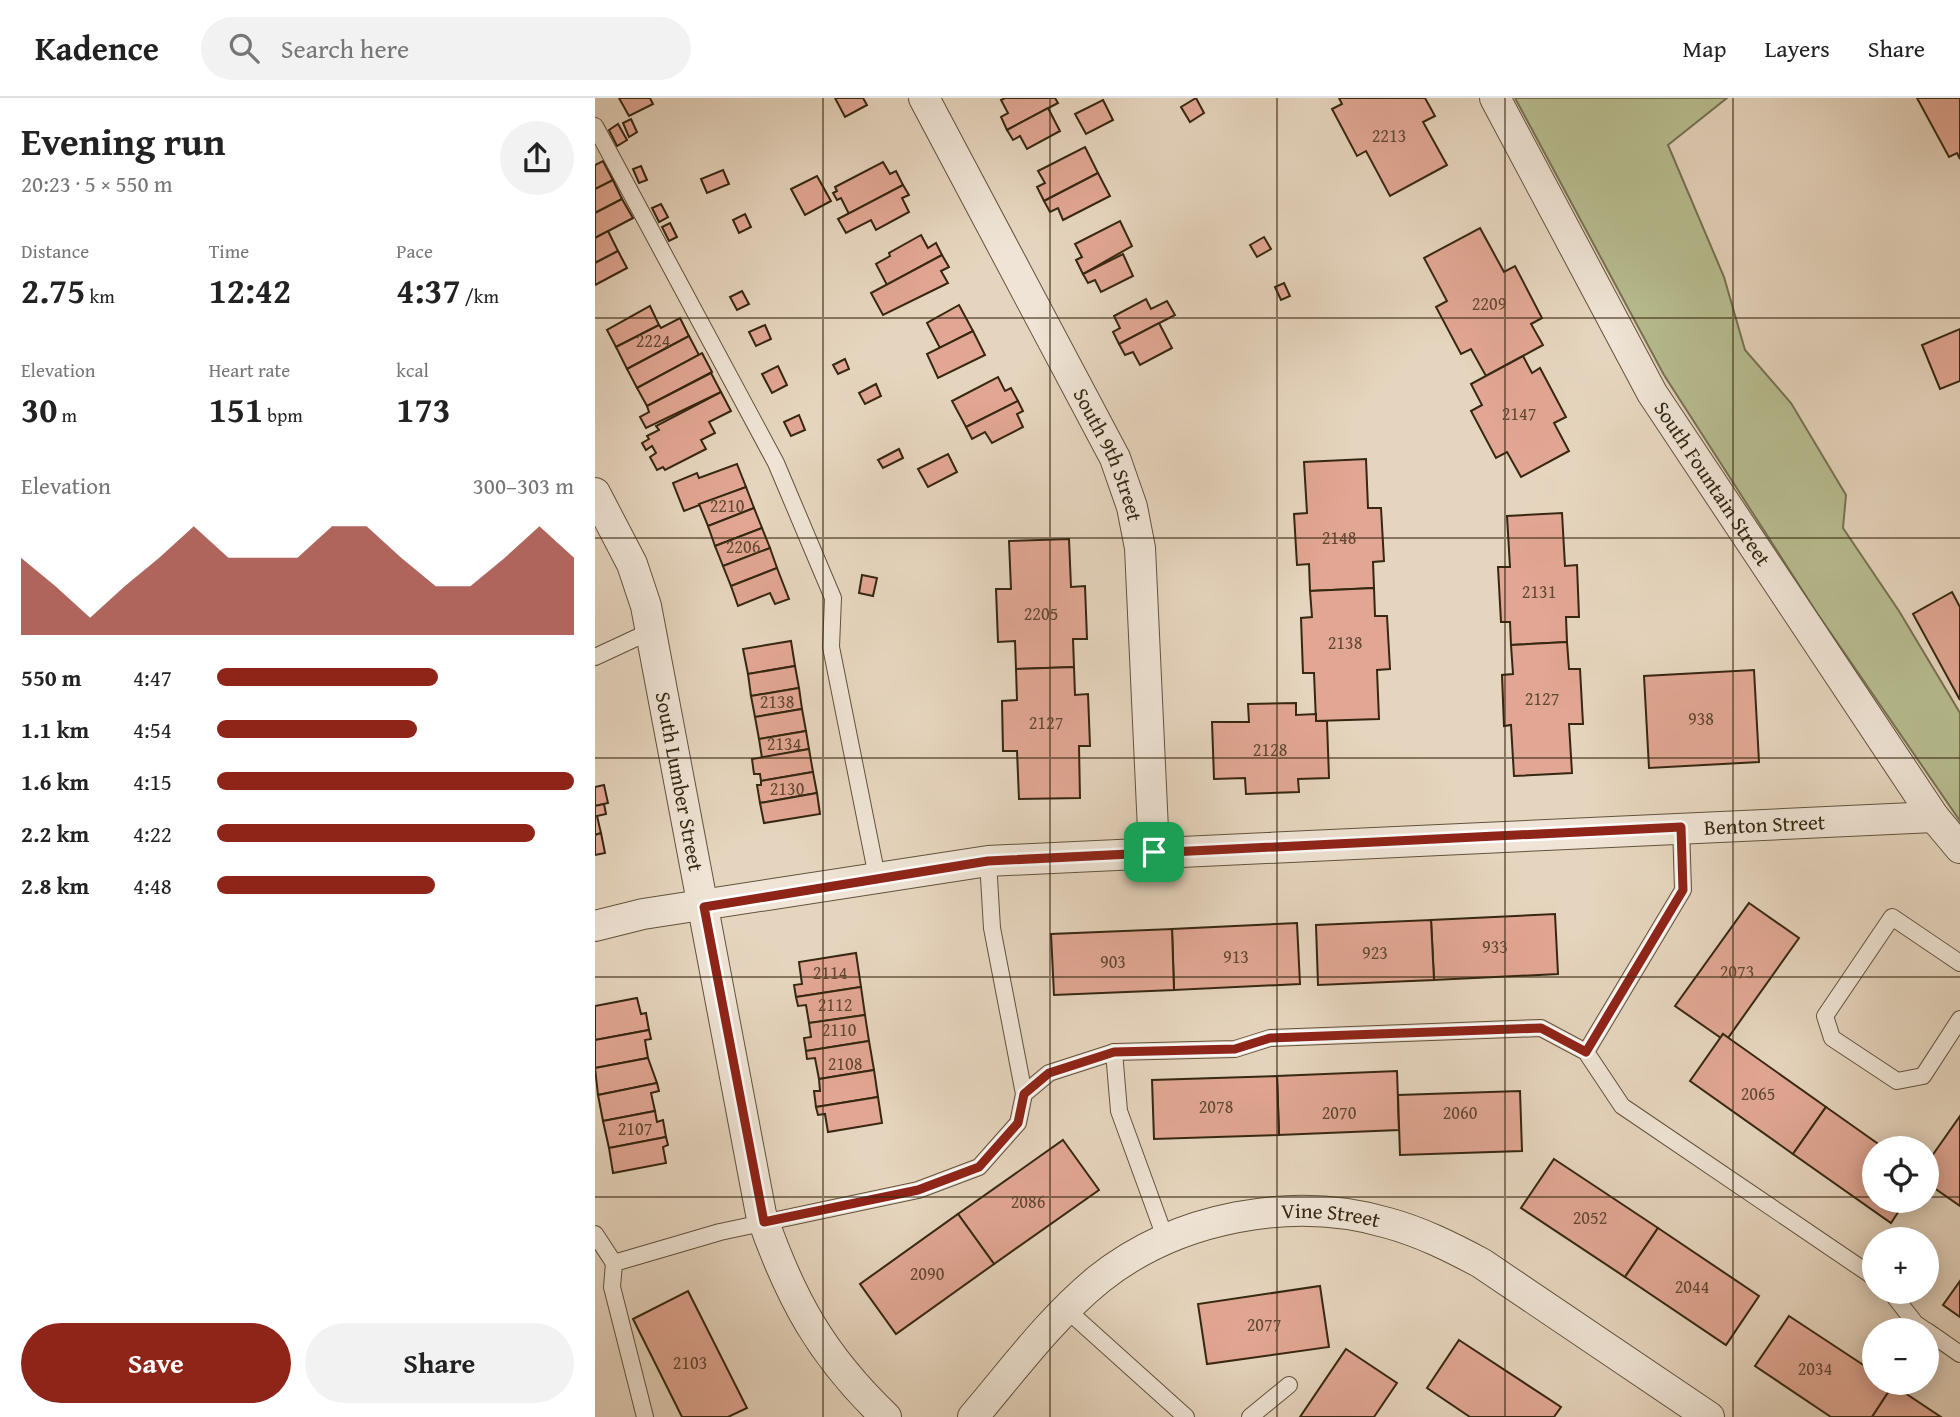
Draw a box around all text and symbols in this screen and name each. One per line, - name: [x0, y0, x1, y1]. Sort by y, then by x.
- search box: [201, 17, 691, 80]
- text: Kadence: [35, 24, 159, 72]
- icon: search: [225, 29, 263, 67]
- text: Search here: [281, 29, 409, 68]
- text: Map: [1683, 31, 1726, 66]
- text: Layers: [1764, 31, 1830, 66]
- text: Share: [1868, 31, 1925, 66]
- text: Evening run: [21, 113, 225, 169]
- button: share: [500, 121, 574, 195]
- house number: 2213: [1372, 122, 1406, 149]
- text: 20:23 · 5 × 550 m: [21, 167, 173, 200]
- text: Distance: [21, 237, 89, 265]
- text: Time: [209, 237, 249, 265]
- text: Pace: [396, 237, 433, 265]
- text: 2.75: [21, 265, 85, 316]
- text: 12:42: [209, 265, 291, 316]
- text: 4:37: [396, 265, 461, 316]
- text: km: [85, 282, 115, 310]
- text: /km: [461, 282, 499, 310]
- house number: 2209: [1472, 290, 1506, 317]
- house number: 2224: [636, 327, 670, 354]
- text: Elevation: [21, 356, 95, 384]
- text: Heart rate: [209, 356, 290, 384]
- text: kcal: [396, 356, 429, 384]
- street label: South 9th Street: [1066, 382, 1151, 524]
- text: 30: [21, 384, 57, 435]
- text: 151: [209, 384, 263, 435]
- text: 173: [396, 384, 451, 435]
- street label: South Fountain Street: [1647, 395, 1779, 572]
- house number: 2147: [1502, 400, 1536, 427]
- text: m: [57, 401, 77, 429]
- text: bpm: [263, 401, 303, 429]
- text: Elevation: [21, 469, 111, 502]
- text: 300–303 m: [473, 469, 574, 502]
- house number: 2210: [710, 492, 745, 519]
- house number: 2148: [1322, 524, 1356, 551]
- house number: 2206: [726, 533, 760, 560]
- house number: 2131: [1522, 578, 1556, 605]
- house number: 2205: [1024, 600, 1058, 627]
- house number: 2138: [1328, 629, 1362, 656]
- text: 550 m: [21, 661, 82, 694]
- text: 4:47: [133, 661, 172, 694]
- house number: 2127: [1525, 685, 1559, 712]
- house number: 2138: [760, 688, 794, 715]
- street label: South Lumber Street: [648, 689, 712, 874]
- house number: 938: [1688, 705, 1714, 732]
- house number: 2127: [1029, 709, 1063, 736]
- text: 1.1 km: [21, 713, 89, 746]
- text: 4:54: [133, 713, 172, 746]
- house number: 2134: [767, 730, 801, 757]
- house number: 2128: [1253, 736, 1287, 763]
- text: 1.6 km: [21, 765, 89, 798]
- text: 4:15: [133, 765, 172, 798]
- house number: 2130: [770, 775, 805, 802]
- street label: Benton Street: [1703, 806, 1826, 843]
- text: 2.2 km: [21, 817, 89, 850]
- text: 4:22: [133, 817, 172, 850]
- pin: [1124, 822, 1184, 882]
- icon: arrive: [1135, 833, 1173, 871]
- text: 2.8 km: [21, 869, 89, 902]
- text: 4:48: [133, 869, 172, 902]
- house number: 933: [1482, 933, 1508, 960]
- house number: 923: [1362, 939, 1388, 966]
- house number: 913: [1223, 943, 1249, 970]
- house number: 903: [1100, 948, 1126, 975]
- house number: 2073: [1720, 958, 1754, 985]
- house number: 2114: [813, 959, 847, 986]
- house number: 2112: [818, 991, 852, 1018]
- house number: 2110: [822, 1016, 857, 1043]
- house number: 2108: [828, 1050, 862, 1077]
- house number: 2065: [1741, 1080, 1775, 1107]
- house number: 2078: [1199, 1093, 1233, 1120]
- house number: 2070: [1322, 1099, 1357, 1126]
- house number: 2060: [1443, 1099, 1478, 1126]
- house number: 2107: [618, 1115, 652, 1142]
- map controls: [1862, 1136, 1939, 1395]
- button: locate: [1862, 1136, 1939, 1213]
- house number: 2086: [1011, 1188, 1045, 1215]
- street label: Vine Street: [1281, 1195, 1384, 1235]
- house number: 2052: [1573, 1204, 1607, 1231]
- button: +: [1862, 1227, 1939, 1304]
- house number: 2090: [910, 1260, 945, 1287]
- house number: 2044: [1675, 1273, 1709, 1300]
- house number: 2077: [1247, 1311, 1281, 1338]
- button: −: [1862, 1318, 1939, 1395]
- button: Save: [21, 1323, 291, 1403]
- button: Share: [305, 1323, 574, 1403]
- house number: 2103: [673, 1349, 707, 1376]
- house number: 2034: [1798, 1355, 1832, 1382]

